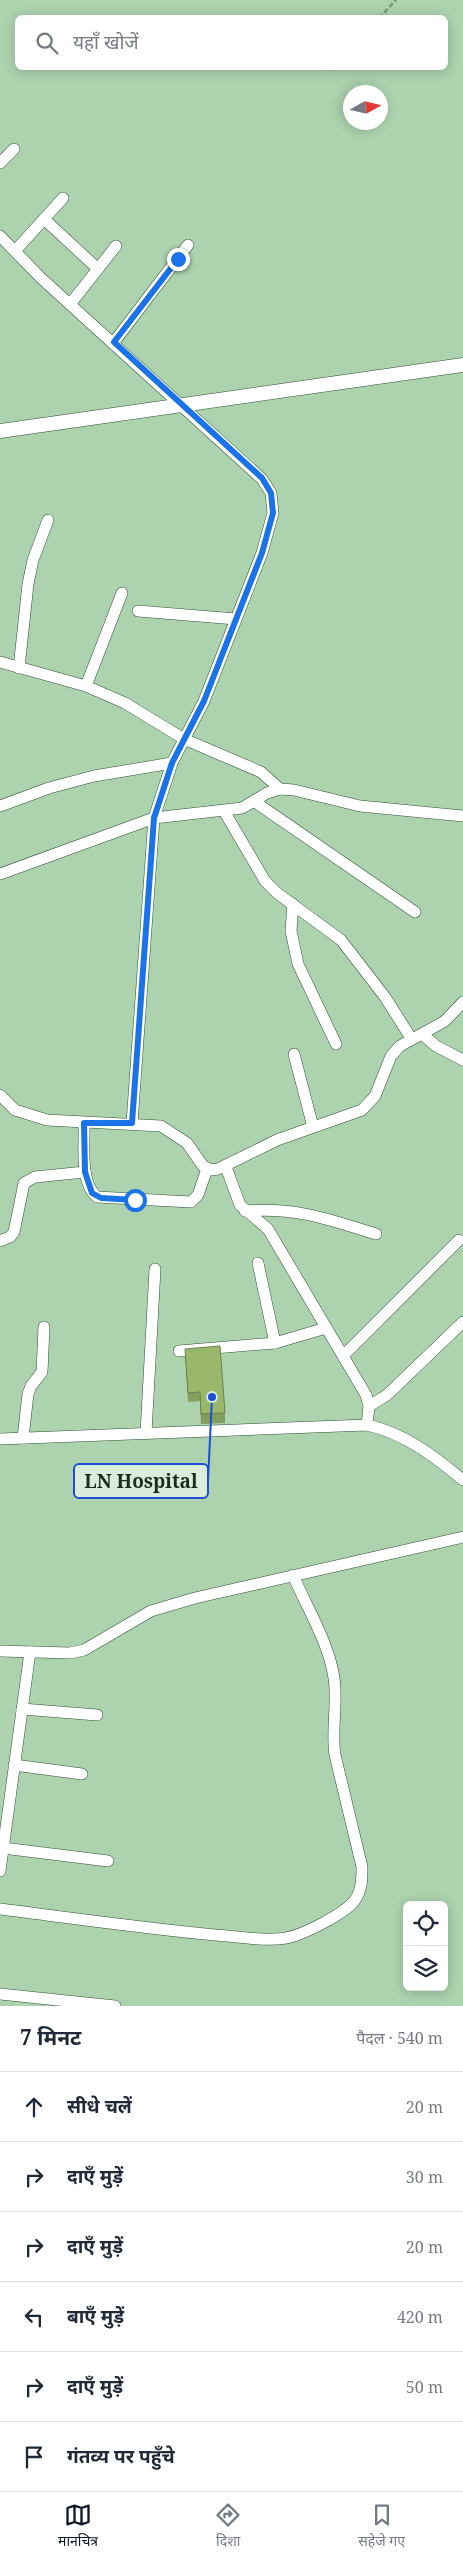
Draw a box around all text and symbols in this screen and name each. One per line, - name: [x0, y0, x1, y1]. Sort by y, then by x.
- search box: [15, 15, 448, 70]
- icon: search: [33, 29, 61, 57]
- text: यहाँ खोजें: [73, 29, 139, 55]
- north arrow: [343, 85, 388, 130]
- route end: [167, 248, 190, 271]
- route start: [124, 1189, 147, 1212]
- callout: LN Hospital: [74, 1464, 208, 1498]
- text: LN Hospital: [84, 1468, 198, 1494]
- map controls: [403, 1901, 448, 1991]
- button: locate: [403, 1901, 448, 1946]
- button: layers: [403, 1946, 448, 1991]
- text: 7 मिनट: [20, 2023, 81, 2051]
- text: पैदल · 540 m: [356, 2027, 443, 2049]
- icon: ahead: [20, 2093, 48, 2121]
- text: सीधे चलें: [67, 2093, 132, 2119]
- text: 20 m: [406, 2096, 443, 2118]
- icon: right: [20, 2163, 48, 2191]
- text: दाएँ मुड़ें: [67, 2163, 123, 2189]
- text: 30 m: [406, 2166, 443, 2188]
- icon: right: [20, 2233, 48, 2261]
- text: दाएँ मुड़ें: [67, 2233, 123, 2259]
- text: 20 m: [406, 2236, 443, 2258]
- icon: left: [20, 2303, 48, 2331]
- text: बाएँ मुड़ें: [67, 2303, 124, 2329]
- text: 420 m: [397, 2306, 443, 2328]
- icon: right: [20, 2373, 48, 2401]
- text: दाएँ मुड़ें: [67, 2373, 123, 2399]
- text: 50 m: [406, 2376, 443, 2398]
- icon: arrive: [20, 2443, 48, 2471]
- text: गंतव्य पर पहुँचे: [67, 2443, 175, 2469]
- tab: मानचित्र: [58, 2501, 98, 2552]
- tab: दिशा: [214, 2501, 242, 2552]
- tab: सहेजे गए: [358, 2501, 405, 2552]

